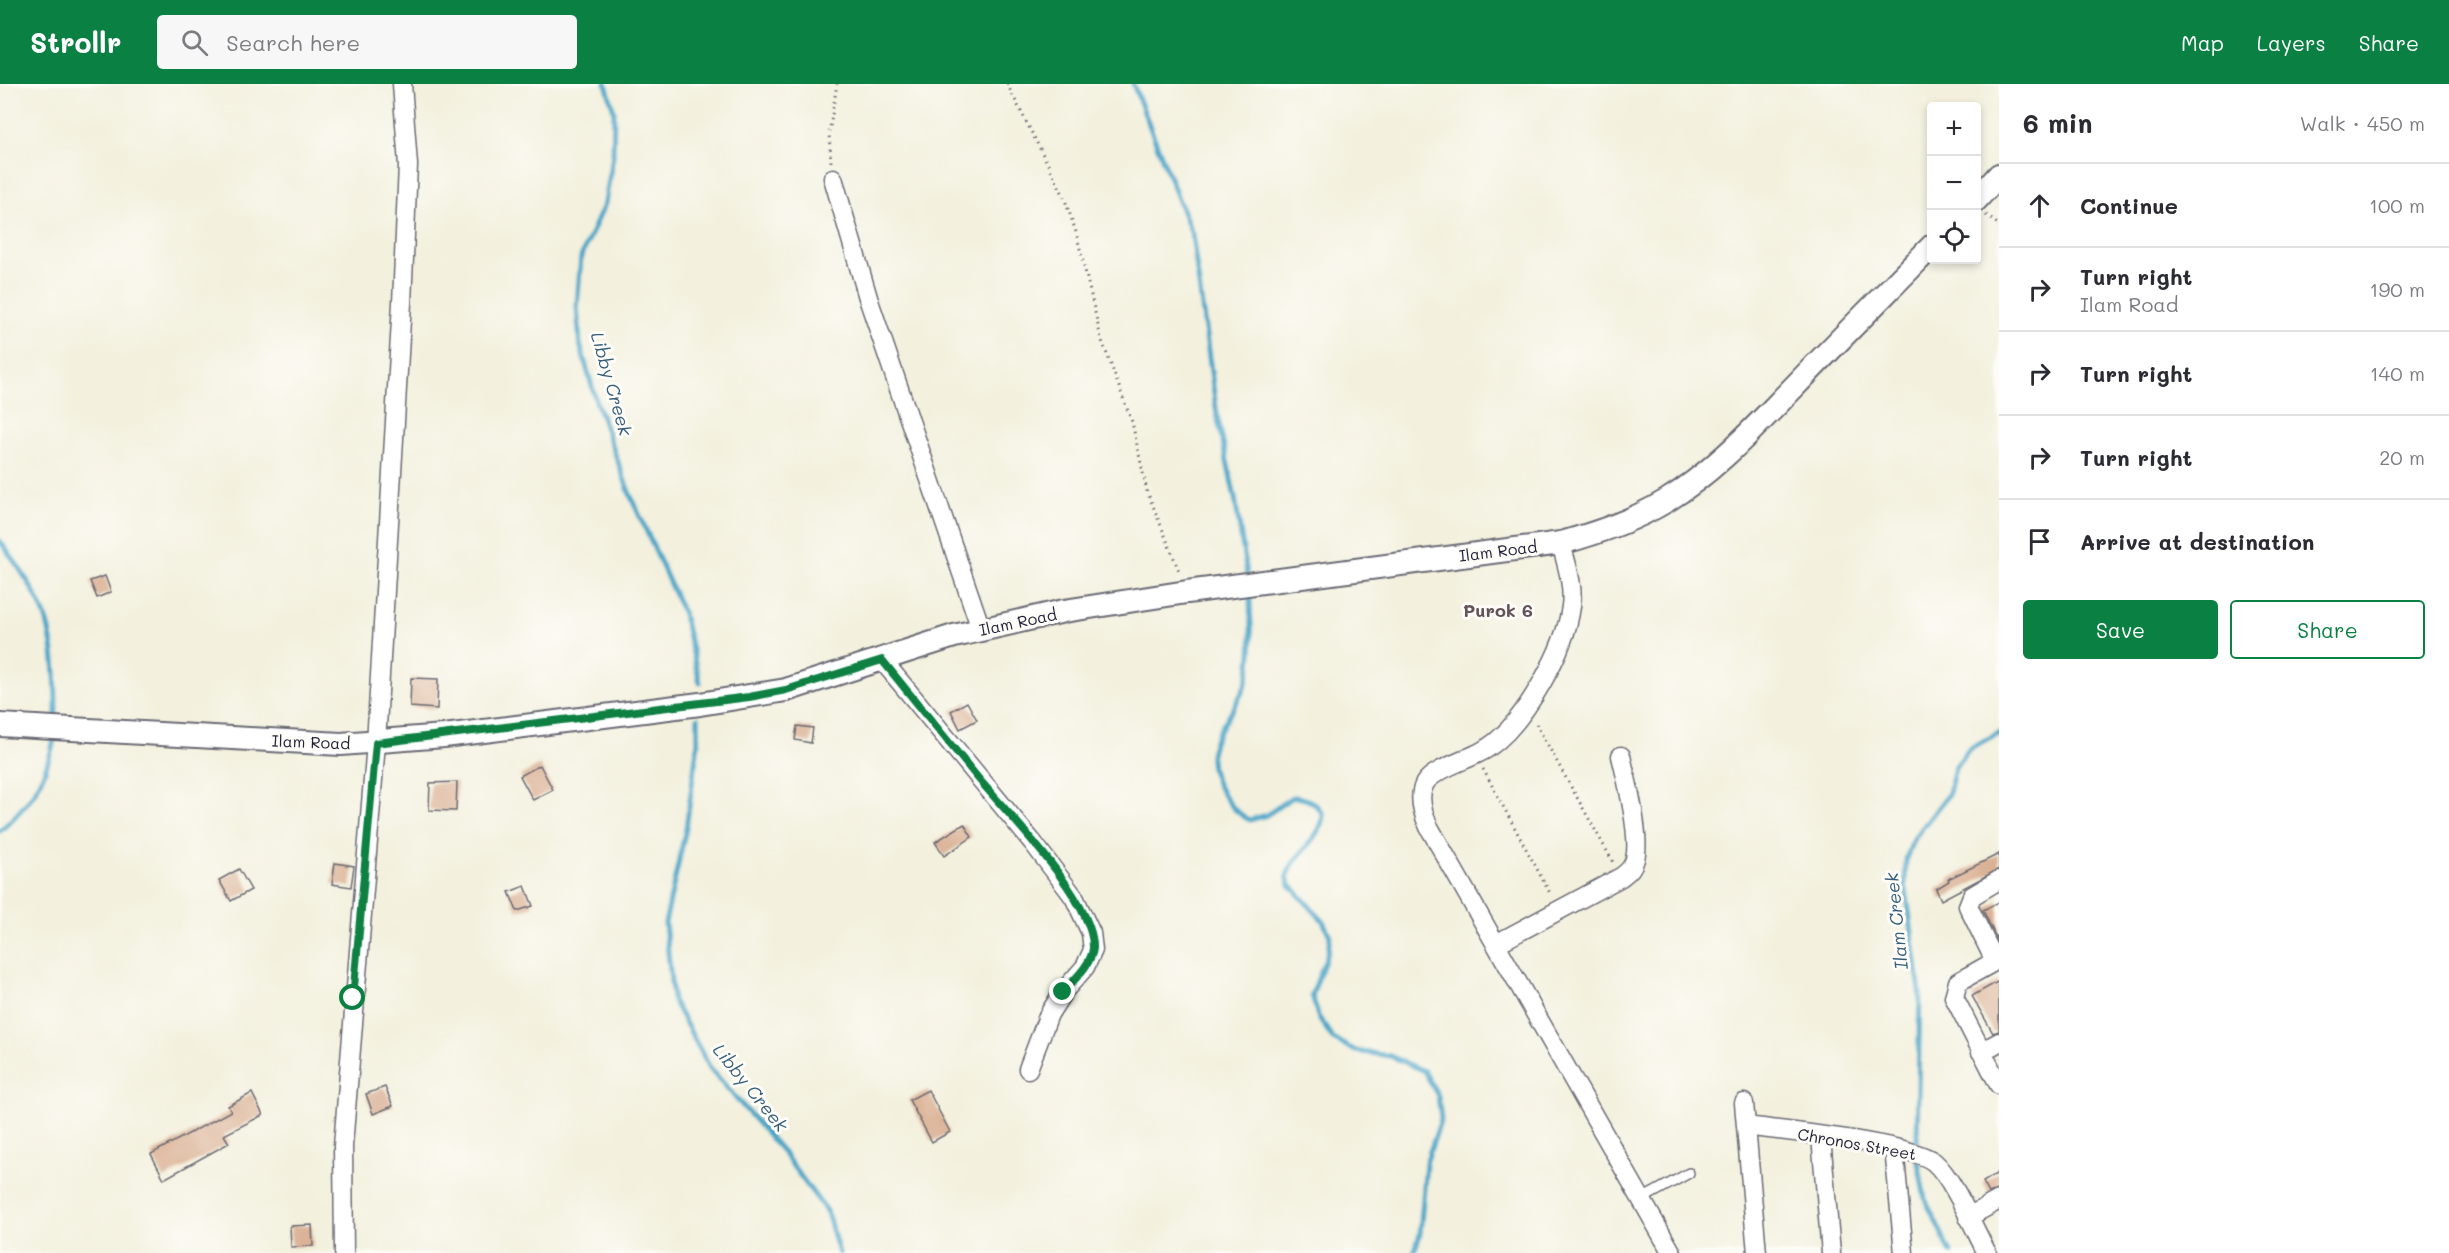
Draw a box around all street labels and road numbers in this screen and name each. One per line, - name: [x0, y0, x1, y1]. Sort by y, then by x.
- street label: Ilam Road: [1458, 535, 1538, 566]
- street label: Ilam Road: [977, 603, 1059, 640]
- street label: Ilam Road: [271, 730, 351, 753]
- street label: Chronos Street: [1796, 1123, 1918, 1164]

